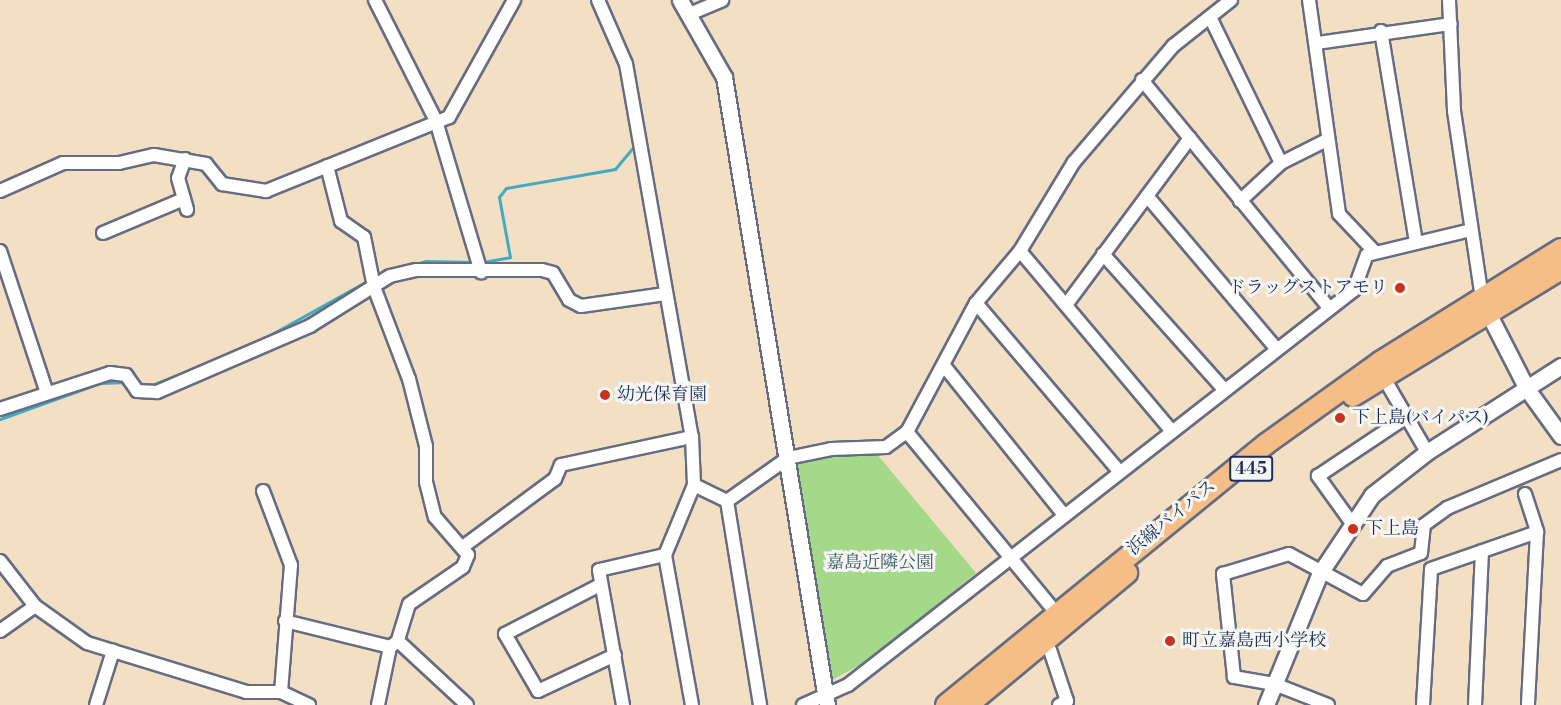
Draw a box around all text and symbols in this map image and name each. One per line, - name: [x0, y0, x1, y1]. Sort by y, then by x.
- place label: ドラッグストアモリ: [1226, 277, 1388, 299]
- marker: ドラッグストアモリ: [1393, 281, 1407, 295]
- place label: 幼光保育園: [617, 384, 707, 406]
- marker: 幼光保育園: [598, 388, 612, 402]
- place label: 下上島(バイパス): [1352, 407, 1489, 429]
- marker: 下上島(バイパス): [1333, 411, 1347, 425]
- road number: 445: [1228, 456, 1274, 482]
- street label: 浜線バイパス: [1123, 476, 1221, 560]
- place label: 下上島: [1365, 518, 1419, 540]
- marker: 下上島: [1346, 522, 1360, 536]
- park label: 嘉島近隣公園: [826, 552, 934, 574]
- place label: 町立嘉島西小学校: [1182, 630, 1326, 652]
- marker: 町立嘉島西小学校: [1163, 634, 1177, 648]

